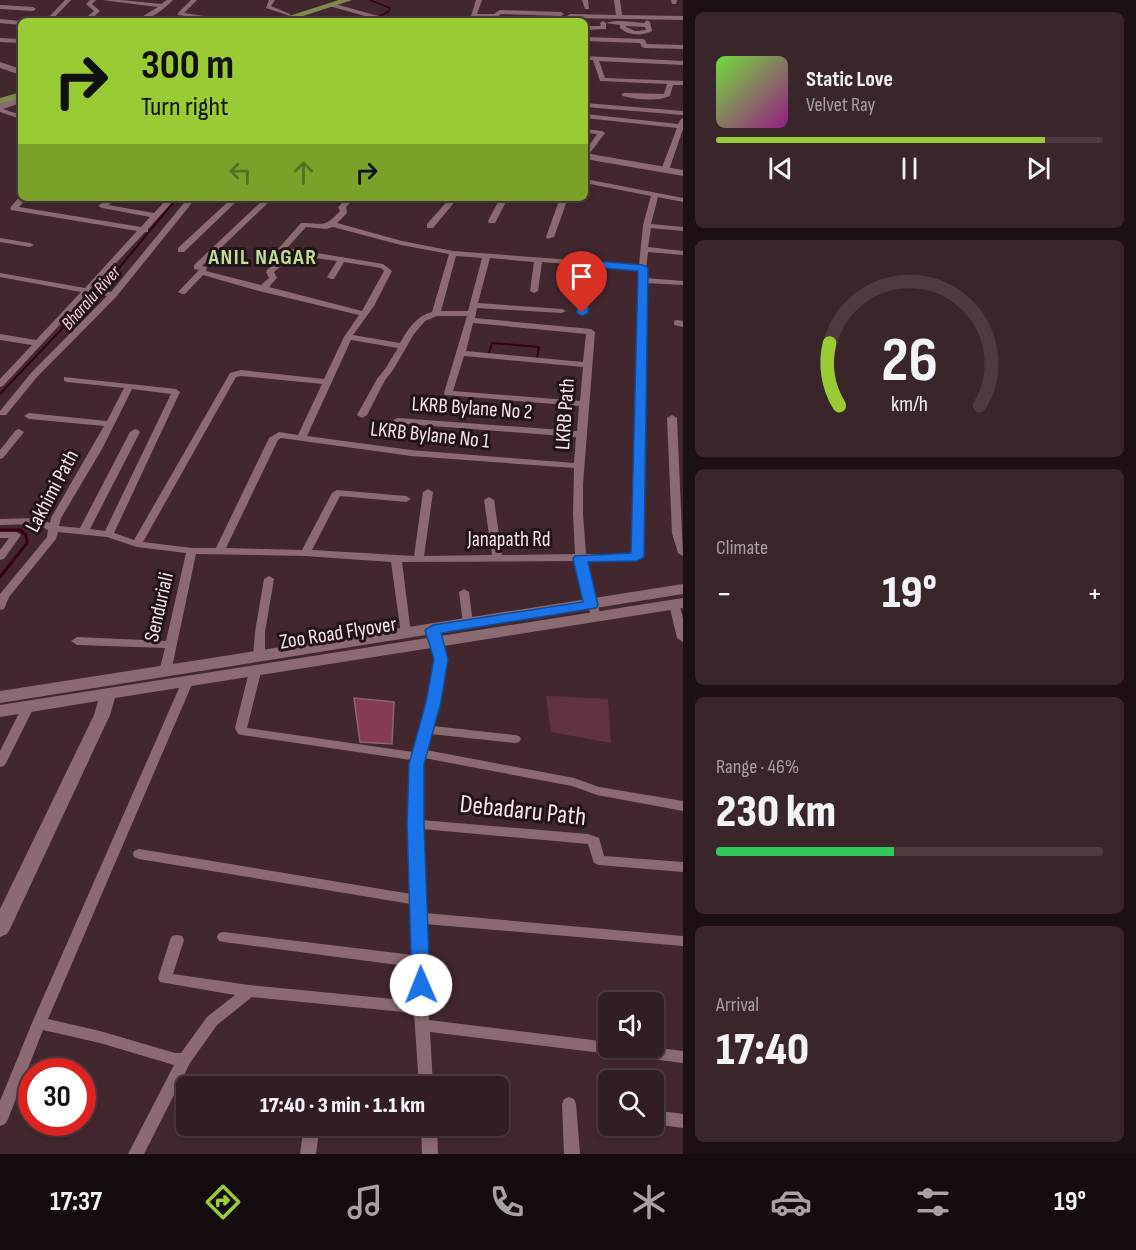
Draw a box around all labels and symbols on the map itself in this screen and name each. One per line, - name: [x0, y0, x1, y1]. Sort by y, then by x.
- district label: ANIL NAGAR: [207, 244, 318, 271]
- pin: [556, 251, 607, 313]
- water label: Bharalu River: [57, 261, 126, 334]
- street label: LKRB Path: [550, 377, 580, 451]
- street label: LKRB Bylane No 2: [411, 391, 533, 425]
- street label: LKRB Bylane No 1: [369, 416, 491, 454]
- street label: Lakhimi Path: [20, 446, 84, 536]
- street label: Janapath Rd: [466, 527, 551, 552]
- street label: Senduriali: [139, 570, 179, 644]
- street label: Zoo Road Flyover: [278, 611, 398, 655]
- street label: Debadaru Path: [458, 789, 588, 833]
- position arrow: [389, 953, 453, 1017]
- speed limit sign: 30: [18, 1058, 96, 1136]

